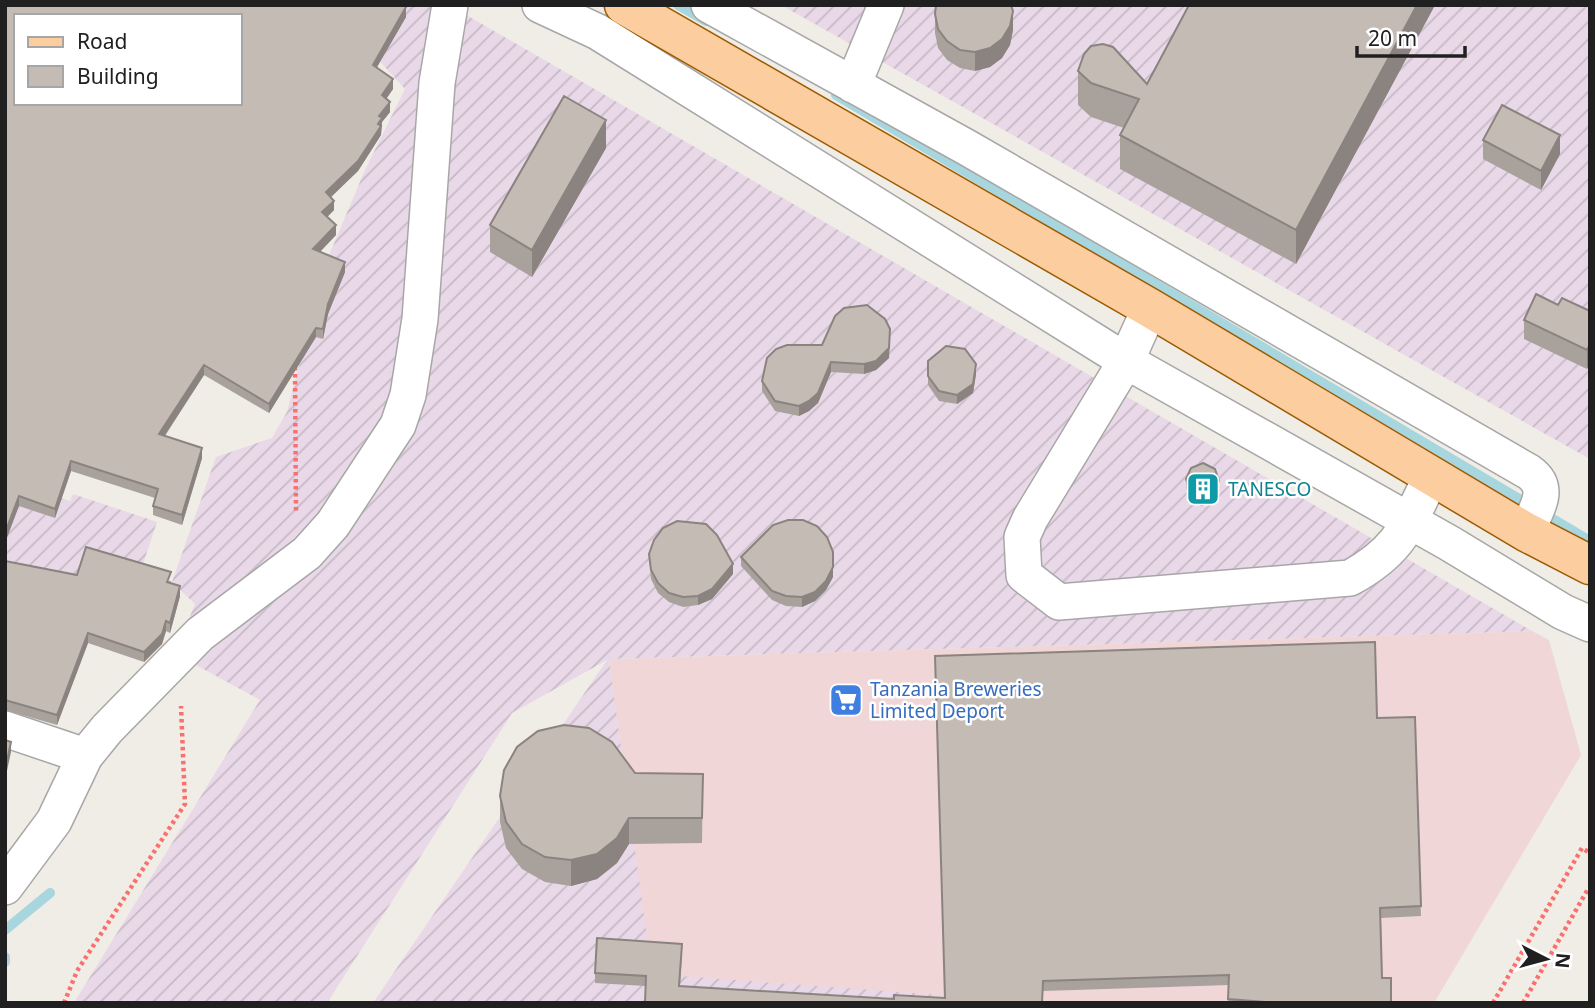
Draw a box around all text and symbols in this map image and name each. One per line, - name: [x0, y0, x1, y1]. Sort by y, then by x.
- legend: [14, 14, 242, 105]
- scale bar: [1357, 14, 1466, 58]
- text: 20 m: [1368, 24, 1417, 52]
- text: Road: [77, 27, 127, 55]
- text: Building: [77, 62, 159, 90]
- building icon: TANESCO: [1184, 470, 1222, 508]
- place label: TANESCO: [1228, 476, 1311, 502]
- place label: Tanzania Breweries Limited Deport: [870, 676, 1042, 724]
- supermarket icon: Tanzania Breweries Limited Deport: [827, 681, 865, 719]
- north arrow: [1511, 924, 1581, 994]
- text: N: [1549, 952, 1577, 970]

